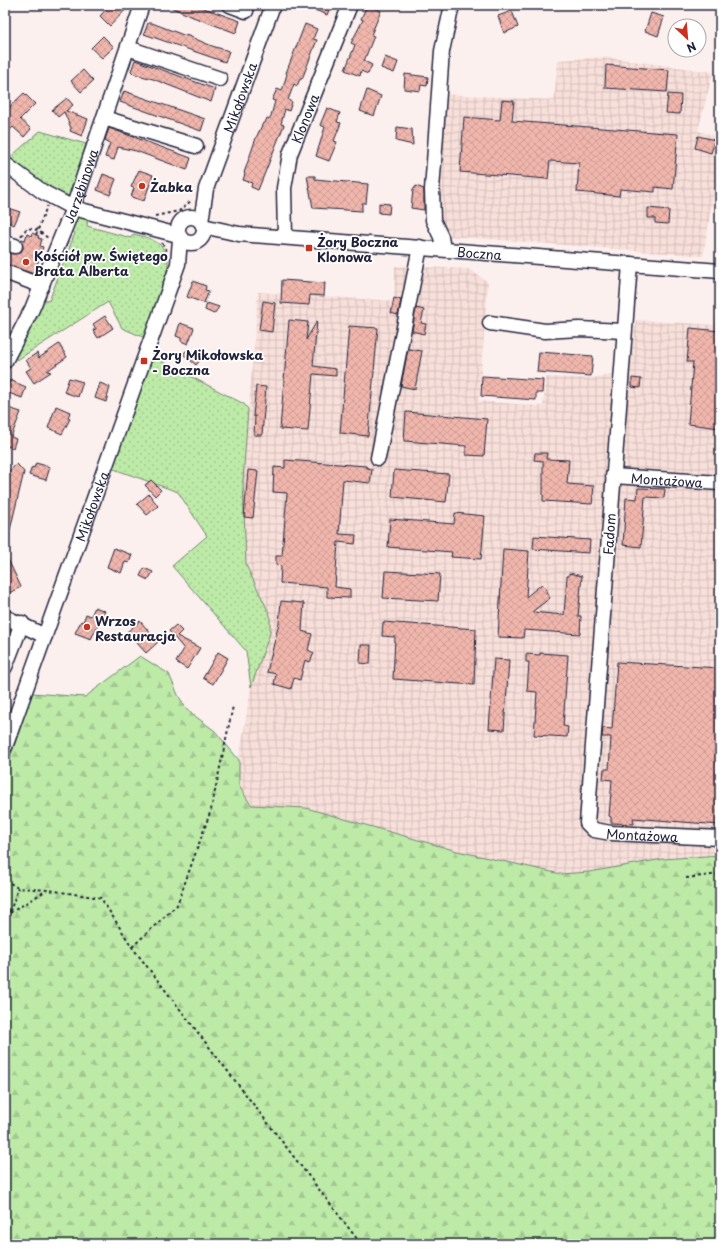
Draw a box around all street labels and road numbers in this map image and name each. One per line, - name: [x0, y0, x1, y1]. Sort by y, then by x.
- street label: Mikołowska: [218, 59, 261, 135]
- street label: Klonowa: [286, 90, 323, 146]
- street label: Jarzębinowa: [58, 145, 102, 226]
- street label: Boczna: [456, 241, 503, 264]
- street label: Mikołowska: [70, 467, 113, 544]
- street label: Montażowa: [630, 468, 704, 491]
- street label: Fadom: [598, 512, 620, 556]
- street label: Montażowa: [606, 823, 679, 846]

